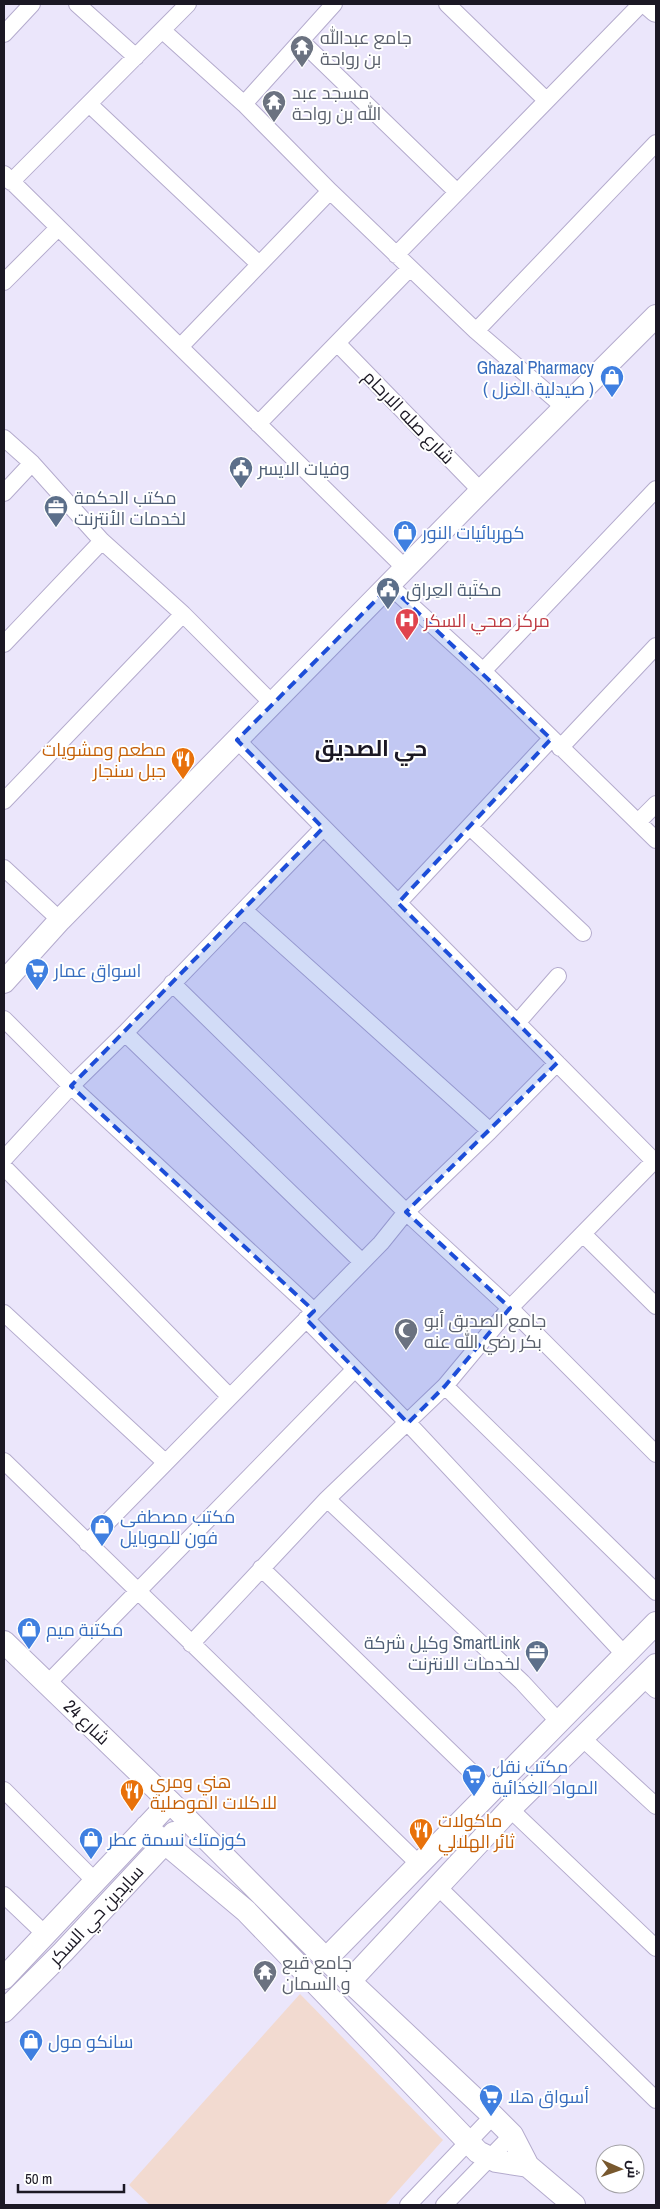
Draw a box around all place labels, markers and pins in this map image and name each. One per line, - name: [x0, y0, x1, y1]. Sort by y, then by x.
- place label: جامع عبدالله بن رواحة: [320, 25, 412, 71]
- temple icon: جامع عبدالله بن رواحة: [289, 34, 315, 68]
- place label: مسجد عبد الله بن رواحة: [292, 80, 381, 126]
- temple icon: مسجد عبد الله بن رواحة: [261, 89, 287, 123]
- place label: Ghazal Pharmacy ( صيدلية الغزل ): [477, 355, 595, 401]
- shop icon: Ghazal Pharmacy ( صيدلية الغزل ): [599, 364, 625, 398]
- public building icon: وفيات الايسر: [228, 455, 254, 489]
- place label: وفيات الايسر: [257, 456, 349, 481]
- place label: مكتب الحكمة لخدمات الأنترنت: [74, 485, 186, 531]
- office icon: مكتب الحكمة لخدمات الأنترنت: [43, 494, 69, 528]
- shop icon: كهربائيات النور: [392, 519, 418, 553]
- place label: كهربائيات النور: [421, 520, 525, 545]
- public building icon: مكتَبة العِراق: [375, 576, 401, 610]
- place label: مكتَبة العِراق: [406, 577, 502, 602]
- hospital icon: مركز صحي السكر: [394, 607, 420, 641]
- place label: مركز صحي السكر: [423, 608, 550, 635]
- place label: مطعم ومشويات جبل سنجار: [42, 737, 166, 783]
- restaurant icon: مطعم ومشويات جبل سنجار: [170, 746, 196, 780]
- supermarket icon: اسواق عمار: [24, 957, 50, 991]
- place label: اسواق عمار: [53, 958, 141, 983]
- place label: جامع الصديق أبو بكر رضي الله عنه: [424, 1308, 546, 1355]
- mosque icon: جامع الصديق أبو بكر رضي الله عنه: [393, 1317, 419, 1351]
- place label: مكتب مصطفى فون للموبايل: [120, 1504, 235, 1550]
- shop icon: مكتب مصطفى فون للموبايل: [89, 1513, 115, 1547]
- shop icon: مكتبة ميم: [16, 1616, 42, 1650]
- place label: مكتبة ميم: [46, 1617, 123, 1642]
- place label: وكيل شركة SmartLink لخدمات الانترنت: [364, 1630, 521, 1676]
- office icon: وكيل شركة SmartLink لخدمات الانترنت: [524, 1639, 550, 1673]
- place label: مكتب نقل المواد الغذائية: [492, 1754, 598, 1800]
- supermarket icon: مكتب نقل المواد الغذائية: [461, 1763, 487, 1797]
- place label: هني ومري للاكلات الموصلية: [150, 1769, 277, 1815]
- restaurant icon: هني ومري للاكلات الموصلية: [119, 1778, 145, 1812]
- place label: ماكولات ثائر الهلالي: [438, 1808, 515, 1856]
- restaurant icon: ماكولات ثائر الهلالي: [408, 1817, 434, 1851]
- shop icon: كوزمتك نسمة عطر: [78, 1826, 104, 1860]
- place label: كوزمتك نسمة عطر: [107, 1827, 247, 1852]
- place label: جامع قبع و السمان: [282, 1950, 352, 1996]
- temple icon: جامع قبع و السمان: [252, 1959, 278, 1993]
- shop icon: سانكو مول: [18, 2028, 44, 2062]
- place label: سانكو مول: [48, 2029, 133, 2054]
- supermarket icon: أسواق هلا: [478, 2083, 504, 2117]
- place label: أسواق هلا: [508, 2084, 589, 2109]

